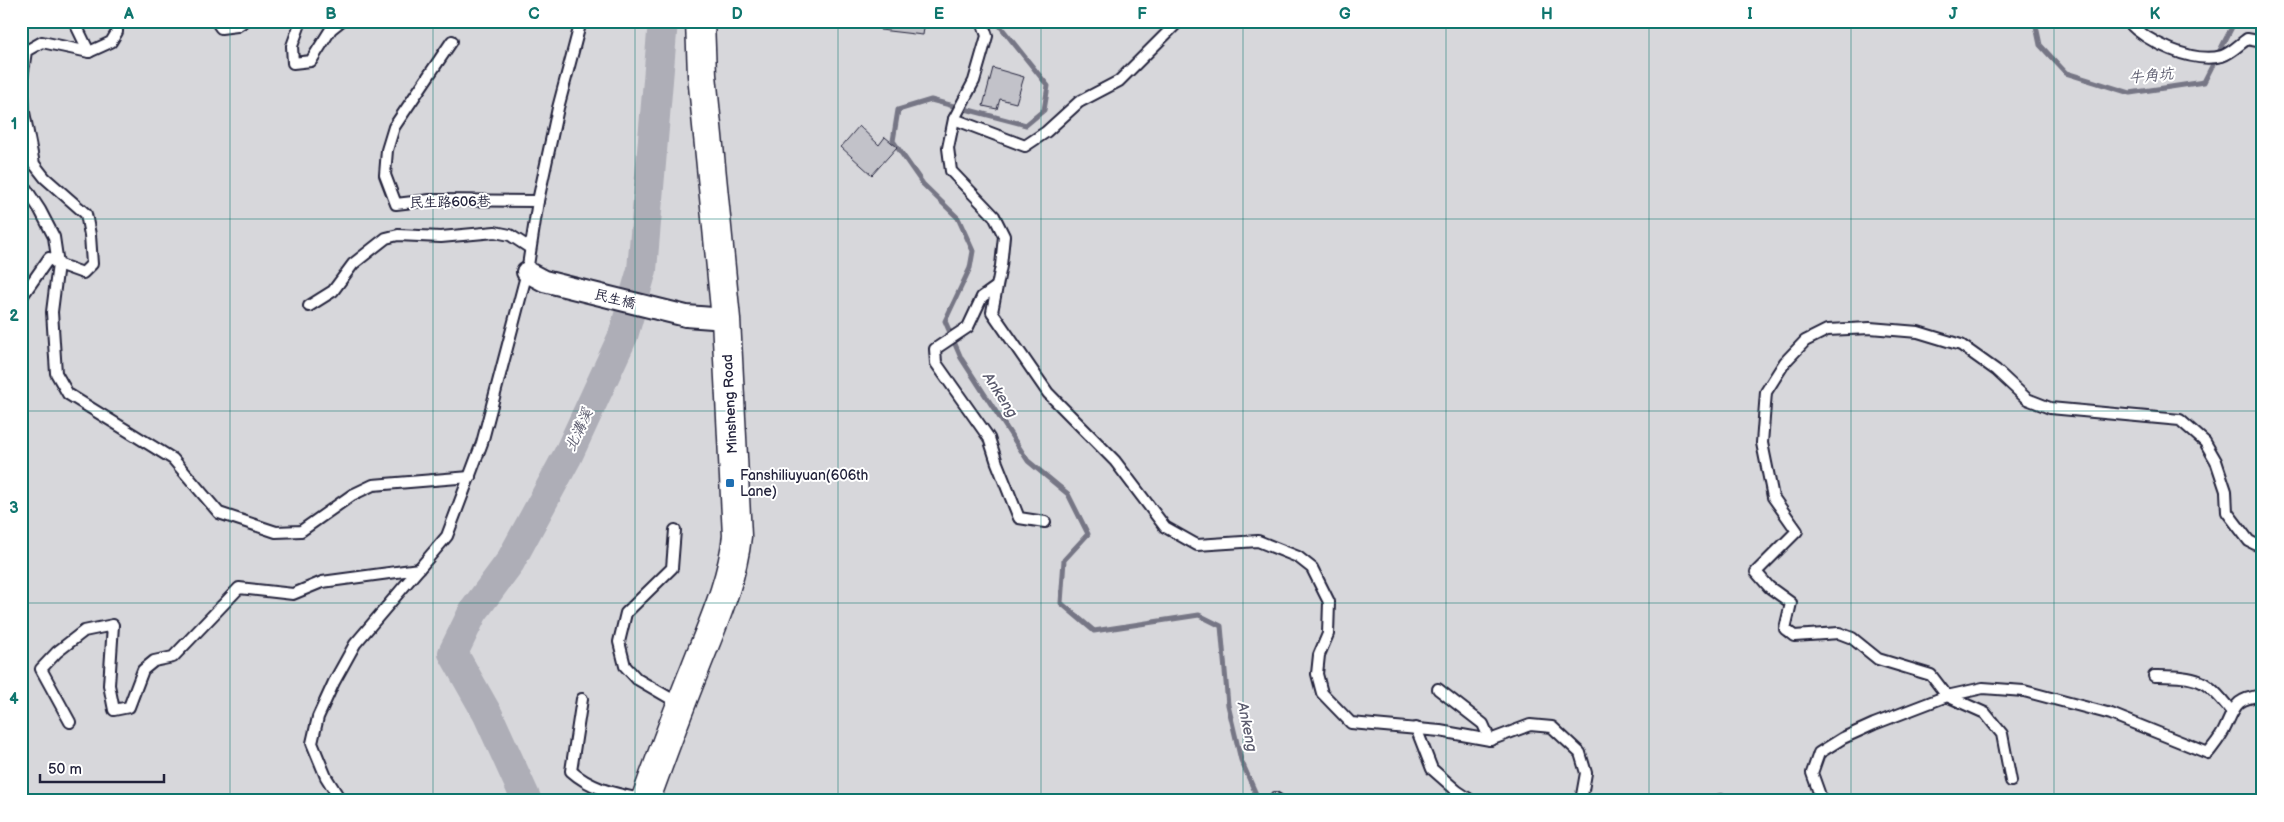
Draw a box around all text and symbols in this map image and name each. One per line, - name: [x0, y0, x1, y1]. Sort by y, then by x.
- text: A: [123, 5, 134, 24]
- text: B: [325, 5, 337, 24]
- text: C: [528, 5, 540, 24]
- text: D: [731, 5, 743, 24]
- text: E: [934, 5, 944, 24]
- text: F: [1137, 5, 1147, 24]
- text: G: [1339, 5, 1351, 24]
- text: H: [1541, 5, 1553, 24]
- text: I: [1747, 5, 1753, 24]
- text: J: [1949, 5, 1958, 24]
- text: K: [2150, 5, 2161, 24]
- water label: 牛角坑: [2128, 64, 2176, 87]
- text: 1: [11, 115, 17, 134]
- street label: 民生路606巷: [409, 193, 492, 211]
- street label: 民生橋: [593, 286, 637, 312]
- text: 2: [9, 307, 19, 326]
- street label: Minsheng Road: [719, 354, 741, 454]
- water label: Ankeng: [978, 368, 1022, 422]
- water label: 北溝溪: [561, 405, 598, 454]
- place label: Fanshiliuyuan(606th Lane): [740, 467, 869, 500]
- marker: Fanshiliuyuan(606th Lane): [724, 477, 736, 489]
- text: 3: [9, 499, 19, 518]
- text: 4: [9, 690, 19, 709]
- water label: Ankeng: [1232, 699, 1262, 754]
- scale bar: [40, 752, 164, 784]
- text: 50 m: [48, 760, 82, 779]

